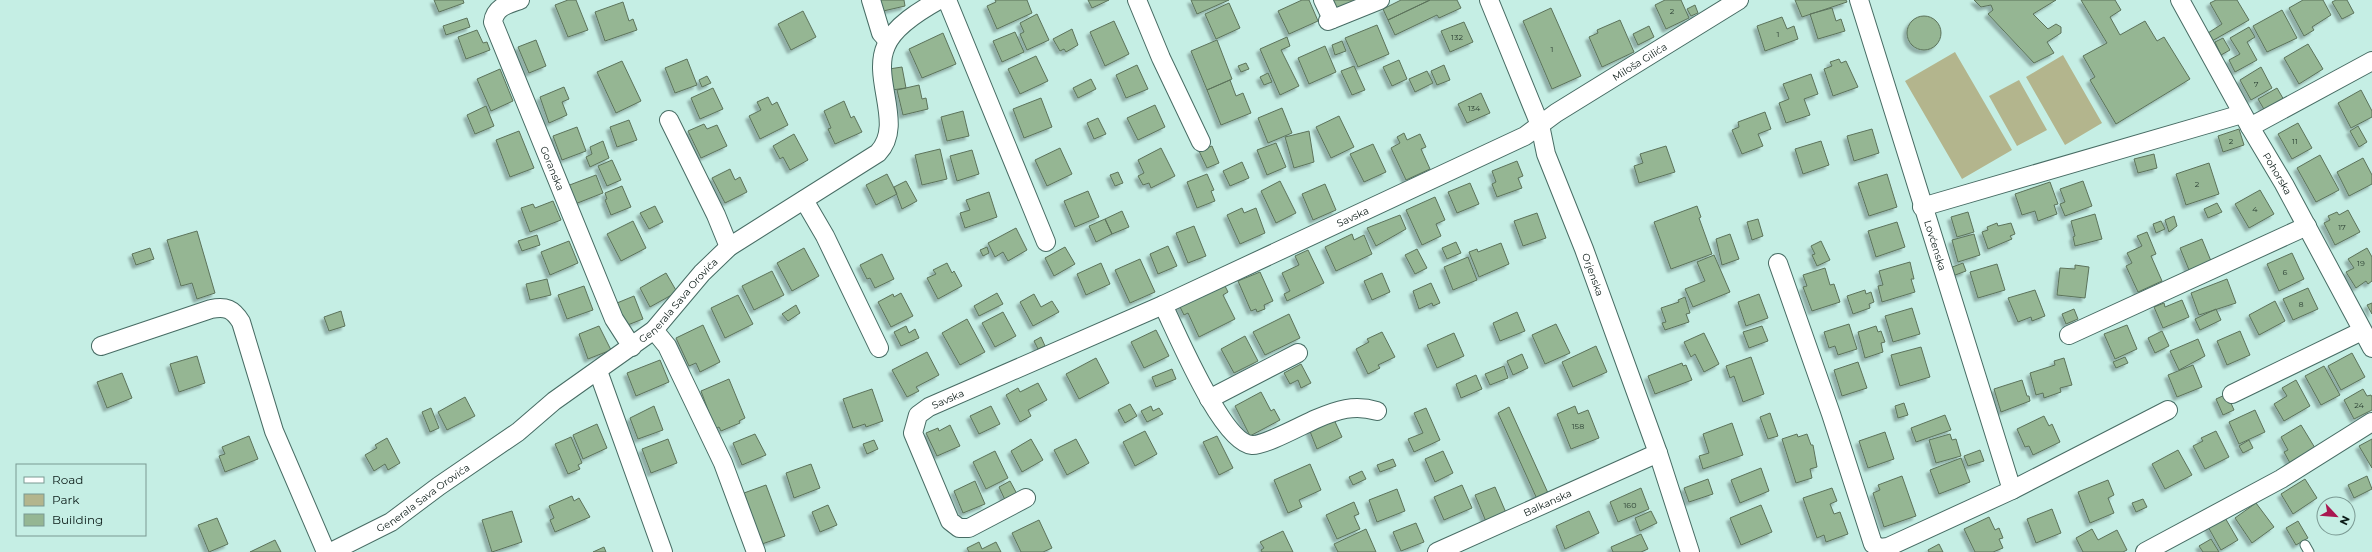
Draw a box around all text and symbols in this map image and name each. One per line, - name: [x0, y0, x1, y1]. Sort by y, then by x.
- house number: 2: [1670, 6, 1675, 16]
- house number: 1: [1777, 29, 1779, 39]
- house number: 132: [1451, 32, 1463, 42]
- street label: Miloša Gilića: [1610, 40, 1670, 84]
- house number: 1: [1551, 44, 1553, 54]
- house number: 7: [2254, 79, 2259, 89]
- house number: 134: [1468, 103, 1481, 113]
- house number: 2: [2229, 136, 2234, 146]
- house number: 11: [2292, 136, 2298, 146]
- street label: Goranska: [537, 144, 567, 193]
- street label: Pohorska: [2260, 150, 2295, 197]
- house number: 2: [2195, 179, 2200, 189]
- street label: Savska: [1335, 204, 1371, 230]
- house number: 4: [2252, 204, 2258, 214]
- street label: Lovćenska: [1921, 219, 1949, 272]
- house number: 17: [2338, 222, 2346, 232]
- street label: Orjenska: [1579, 251, 1606, 298]
- street label: Generala Sava Orovića: [636, 255, 721, 346]
- house number: 19: [2357, 258, 2365, 268]
- house number: 6: [2283, 267, 2288, 277]
- house number: 8: [2298, 299, 2304, 309]
- street label: Savska: [930, 387, 966, 412]
- house number: 24: [2354, 400, 2365, 410]
- house number: 158: [1572, 421, 1584, 431]
- street label: Generala Sava Orovića: [374, 461, 472, 535]
- legend: [16, 464, 146, 536]
- text: Road: [52, 472, 83, 487]
- street label: Balkanska: [1522, 487, 1574, 519]
- text: Park: [52, 492, 80, 507]
- north arrow: [2316, 496, 2356, 536]
- house number: 160: [1623, 500, 1637, 510]
- text: Building: [52, 512, 103, 527]
- text: N: [2337, 513, 2353, 527]

